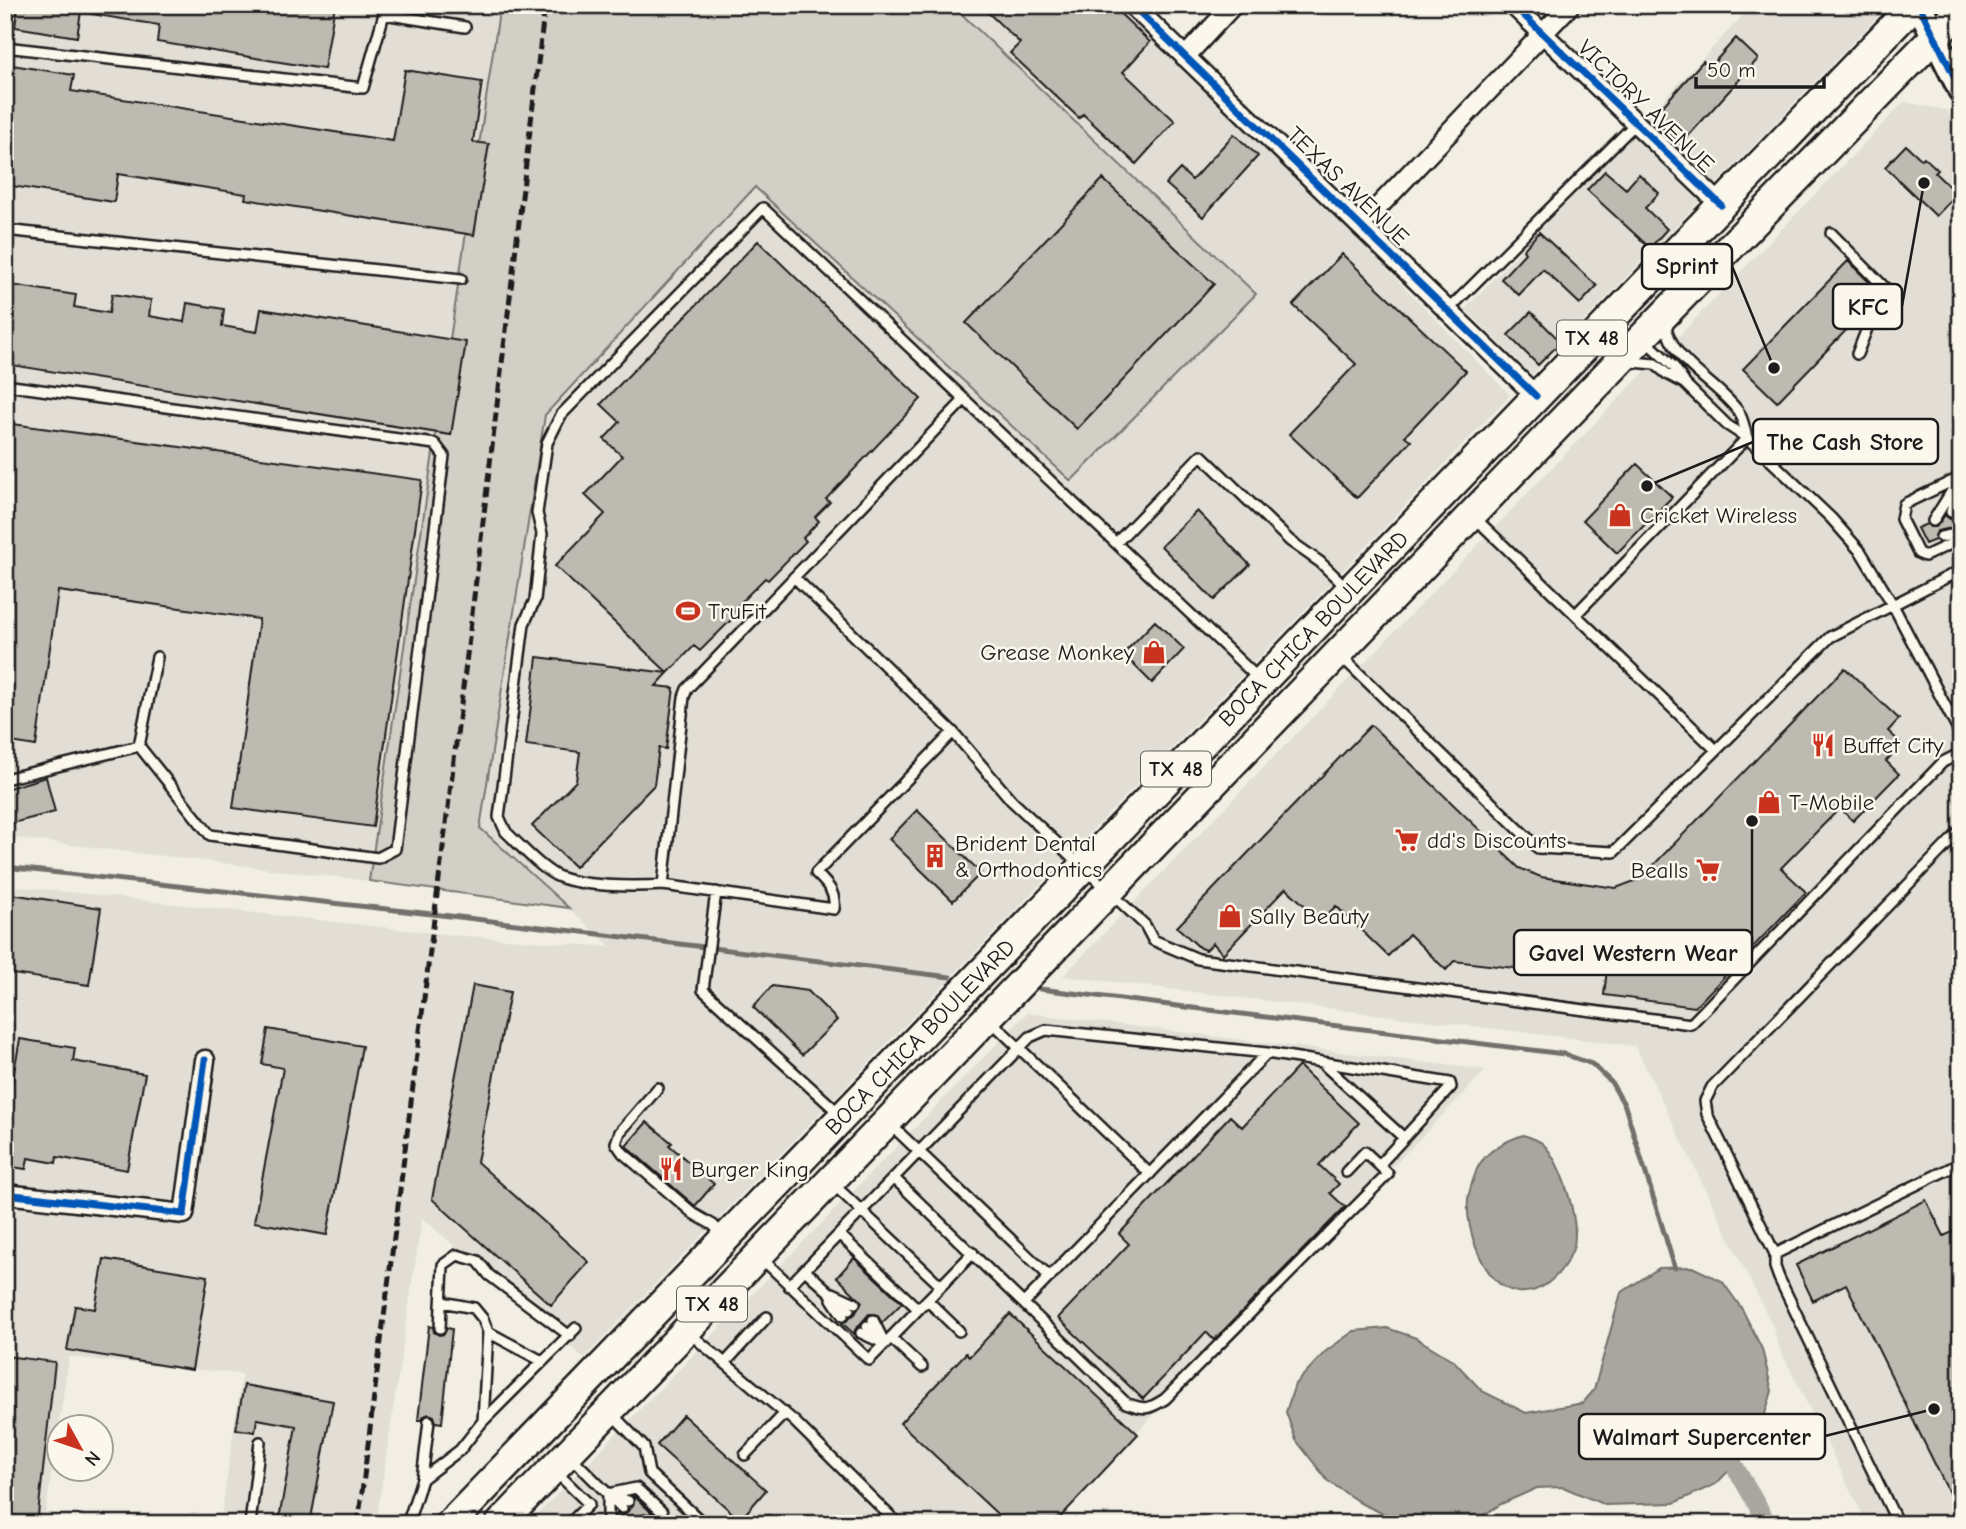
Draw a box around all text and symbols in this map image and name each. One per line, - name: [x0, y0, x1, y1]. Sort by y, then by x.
- street label: VICTORY AVENUE: [1572, 34, 1720, 178]
- scale bar: [1696, 46, 1824, 90]
- text: 50 m: [1707, 58, 1756, 82]
- street label: TEXAS AVENUE: [1281, 121, 1415, 251]
- callout: Sprint: [1642, 244, 1732, 289]
- text: Sprint: [1656, 252, 1719, 280]
- callout: KFC: [1833, 284, 1902, 329]
- text: KFC: [1848, 293, 1888, 321]
- road number: TX 48: [1557, 320, 1627, 356]
- callout: The Cash Store: [1753, 419, 1938, 464]
- text: The Cash Store: [1766, 428, 1924, 456]
- shop icon: Cricket Wireless: [1606, 501, 1634, 529]
- place label: Cricket Wireless: [1640, 502, 1797, 529]
- street label: BOCA CHICA BOULEVARD: [1213, 525, 1414, 732]
- sports icon: TruFit: [674, 597, 702, 625]
- place label: TruFit: [708, 598, 767, 625]
- shop icon: Grease Monkey: [1140, 638, 1168, 666]
- place label: Grease Monkey: [980, 639, 1135, 666]
- restaurant icon: Buffet City: [1809, 731, 1837, 759]
- place label: Buffet City: [1843, 732, 1944, 759]
- road number: TX 48: [1141, 752, 1211, 786]
- shop icon: T-Mobile: [1755, 788, 1783, 816]
- place label: T-Mobile: [1789, 789, 1874, 816]
- supermarket icon: dd's Discounts: [1393, 826, 1421, 854]
- place label: dd's Discounts: [1427, 827, 1566, 854]
- place label: Brident Dental & Orthodontics: [955, 830, 1102, 883]
- building icon: Brident Dental & Orthodontics: [921, 842, 949, 870]
- supermarket icon: Bealls: [1694, 856, 1722, 884]
- place label: Bealls: [1631, 857, 1688, 884]
- shop icon: Sally Beauty: [1216, 902, 1244, 930]
- place label: Sally Beauty: [1250, 903, 1370, 930]
- callout: Gavel Western Wear: [1514, 930, 1752, 975]
- street label: BOCA CHICA BOULEVARD: [819, 933, 1020, 1140]
- text: Gavel Western Wear: [1528, 939, 1738, 967]
- restaurant icon: Burger King: [657, 1155, 685, 1183]
- place label: Burger King: [691, 1156, 809, 1183]
- road number: TX 48: [677, 1286, 747, 1322]
- north arrow: [46, 1414, 116, 1484]
- callout: Walmart Supercenter: [1579, 1414, 1825, 1459]
- text: Walmart Supercenter: [1593, 1423, 1811, 1451]
- text: N: [80, 1446, 105, 1470]

